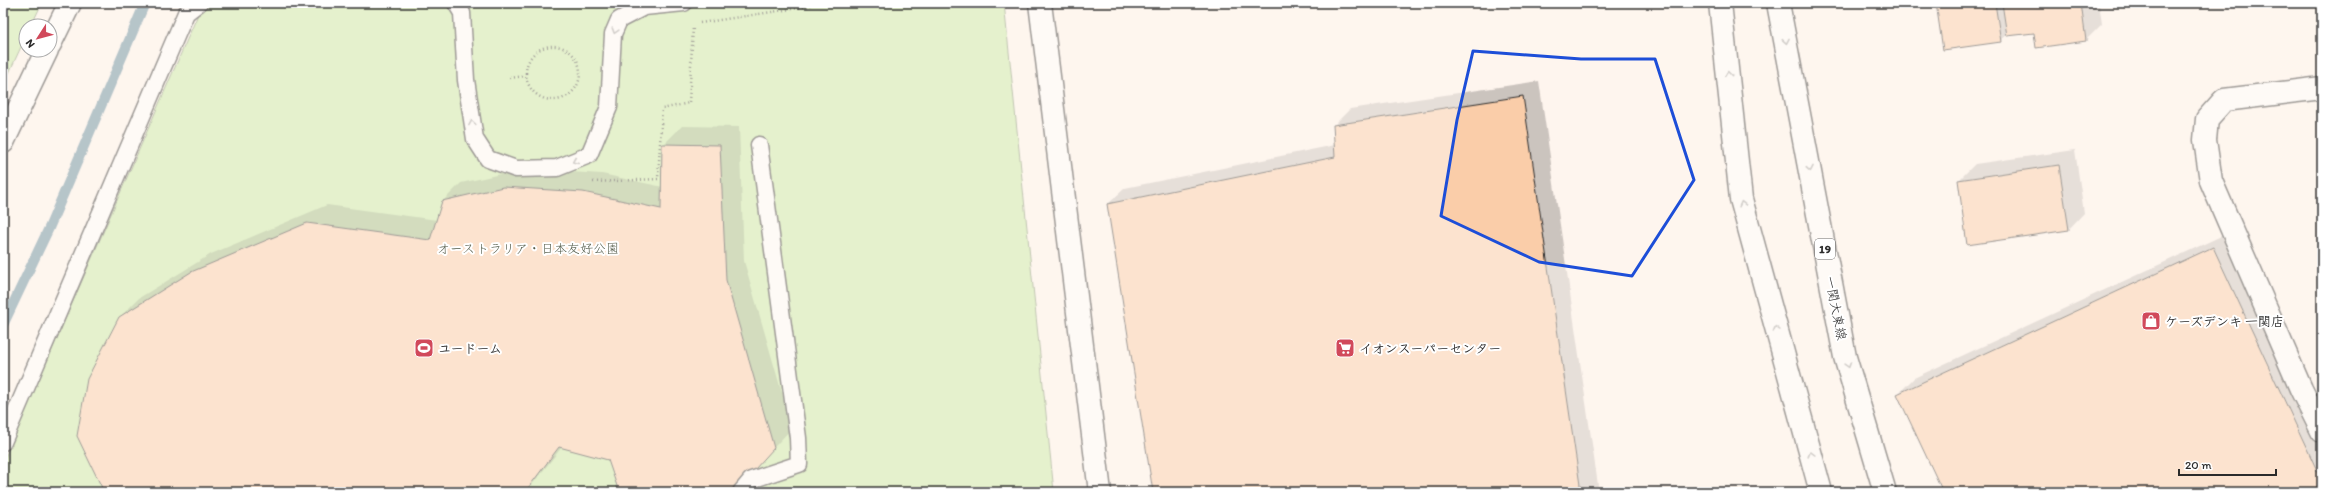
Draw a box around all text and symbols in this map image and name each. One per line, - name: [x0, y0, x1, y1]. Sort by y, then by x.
- north arrow: [18, 18, 58, 58]
- one-way arrow: [611, 27, 620, 34]
- text: N: [23, 37, 38, 50]
- one-way arrow: [1781, 38, 1789, 44]
- one-way arrow: [1723, 71, 1732, 78]
- one-way arrow: [468, 120, 477, 126]
- one-way arrow: [571, 156, 579, 164]
- one-way arrow: [1805, 166, 1813, 172]
- one-way arrow: [1739, 200, 1747, 207]
- road number: 19: [1815, 239, 1835, 259]
- park label: オーストラリア・日本友好公園: [437, 241, 619, 256]
- street label: 一関大東線: [1822, 275, 1850, 342]
- shop icon: ケーズデンキ 一関店: [2140, 310, 2162, 332]
- place label: ケーズデンキ 一関店: [2165, 314, 2284, 329]
- one-way arrow: [1772, 326, 1781, 333]
- sports icon: ユードーム: [413, 337, 435, 359]
- supermarket icon: イオンスーパーセンター: [1334, 337, 1356, 359]
- place label: ユードーム: [438, 341, 502, 356]
- place label: イオンスーパーセンター: [1359, 341, 1501, 356]
- one-way arrow: [1843, 362, 1852, 369]
- one-way arrow: [1807, 451, 1815, 458]
- scale bar: [2179, 451, 2276, 477]
- text: 20 m: [2185, 458, 2212, 472]

